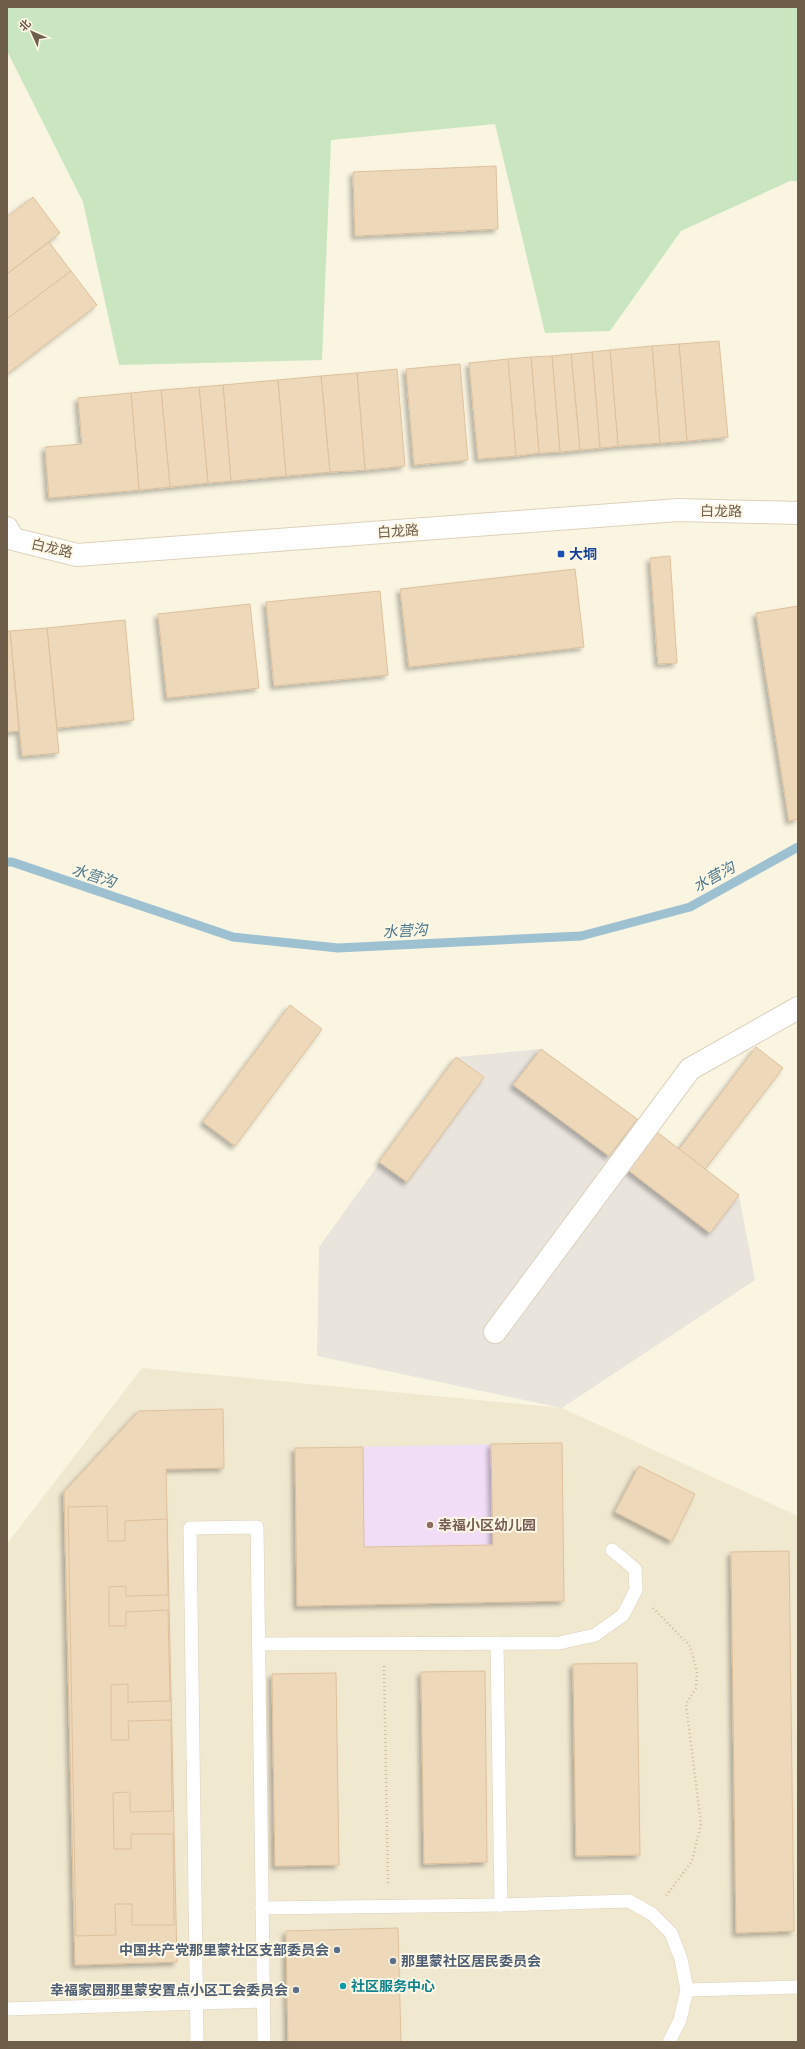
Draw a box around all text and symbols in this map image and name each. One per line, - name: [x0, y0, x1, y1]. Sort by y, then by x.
- north arrow: [12, 12, 52, 52]
- text: 北: [18, 18, 33, 33]
- street label: 白龙路: [700, 503, 742, 519]
- street label: 白龙路: [376, 522, 420, 540]
- street label: 白龙路: [30, 535, 74, 561]
- place label: 大垌: [569, 547, 597, 562]
- marker: 大垌: [556, 549, 566, 559]
- water label: 水营沟: [690, 858, 739, 895]
- water label: 水营沟: [70, 861, 120, 891]
- water label: 水营沟: [382, 922, 430, 940]
- place label: 幸福小区幼儿园: [438, 1518, 536, 1533]
- marker: 幸福小区幼儿园: [425, 1520, 435, 1530]
- place label: 中国共产党那里蒙社区支部委员会: [119, 1942, 329, 1958]
- marker: 中国共产党那里蒙社区支部委员会: [332, 1945, 342, 1955]
- place label: 那里蒙社区居民委员会: [401, 1953, 541, 1969]
- marker: 那里蒙社区居民委员会: [388, 1956, 398, 1966]
- place label: 社区服务中心: [351, 1978, 435, 1994]
- marker: 社区服务中心: [338, 1981, 348, 1991]
- place label: 幸福家园那里蒙安置点小区工会委员会: [50, 1982, 288, 1998]
- marker: 幸福家园那里蒙安置点小区工会委员会: [291, 1985, 301, 1995]

